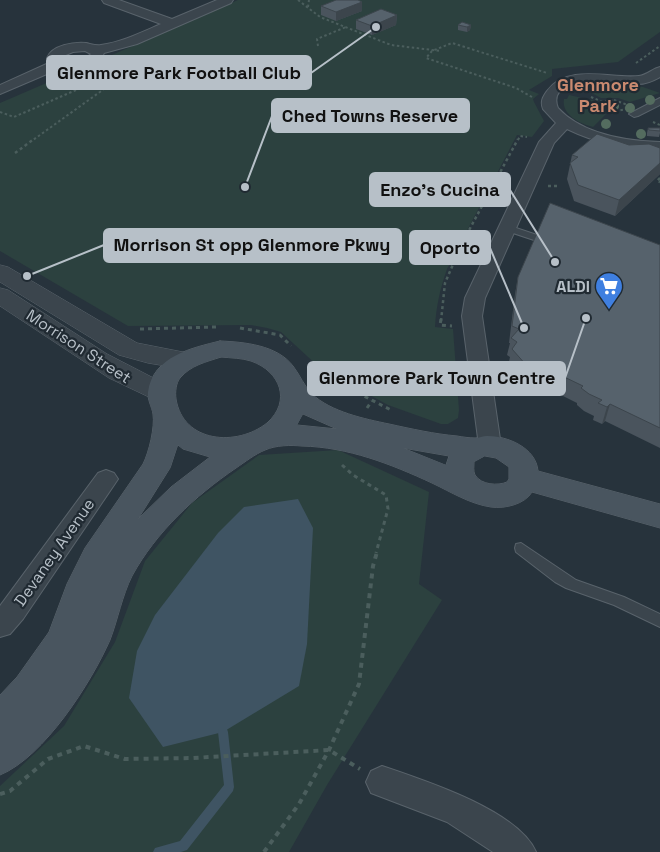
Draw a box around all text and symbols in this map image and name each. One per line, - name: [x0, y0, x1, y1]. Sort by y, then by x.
- callout: Glenmore Park Football Club: [47, 56, 311, 89]
- text: Glenmore Park Football Club: [57, 61, 301, 84]
- district label: Glenmore Park: [557, 73, 639, 117]
- callout: Ched Towns Reserve: [272, 99, 469, 132]
- text: Ched Towns Reserve: [282, 104, 458, 127]
- callout: Enzo's Cucina: [370, 173, 510, 206]
- text: Enzo's Cucina: [380, 178, 500, 201]
- callout: Morrison St opp Glenmore Pkwy: [104, 229, 401, 262]
- callout: Oporto: [410, 231, 490, 264]
- text: Morrison St opp Glenmore Pkwy: [114, 233, 390, 256]
- text: Oporto: [420, 236, 480, 259]
- supermarket icon: ALDI: [594, 271, 624, 310]
- place label: ALDI: [556, 276, 590, 297]
- street label: Morrison Street: [22, 305, 135, 388]
- callout: Glenmore Park Town Centre: [308, 362, 565, 395]
- text: Glenmore Park Town Centre: [319, 366, 555, 389]
- street label: Devaney Avenue: [9, 494, 99, 610]

